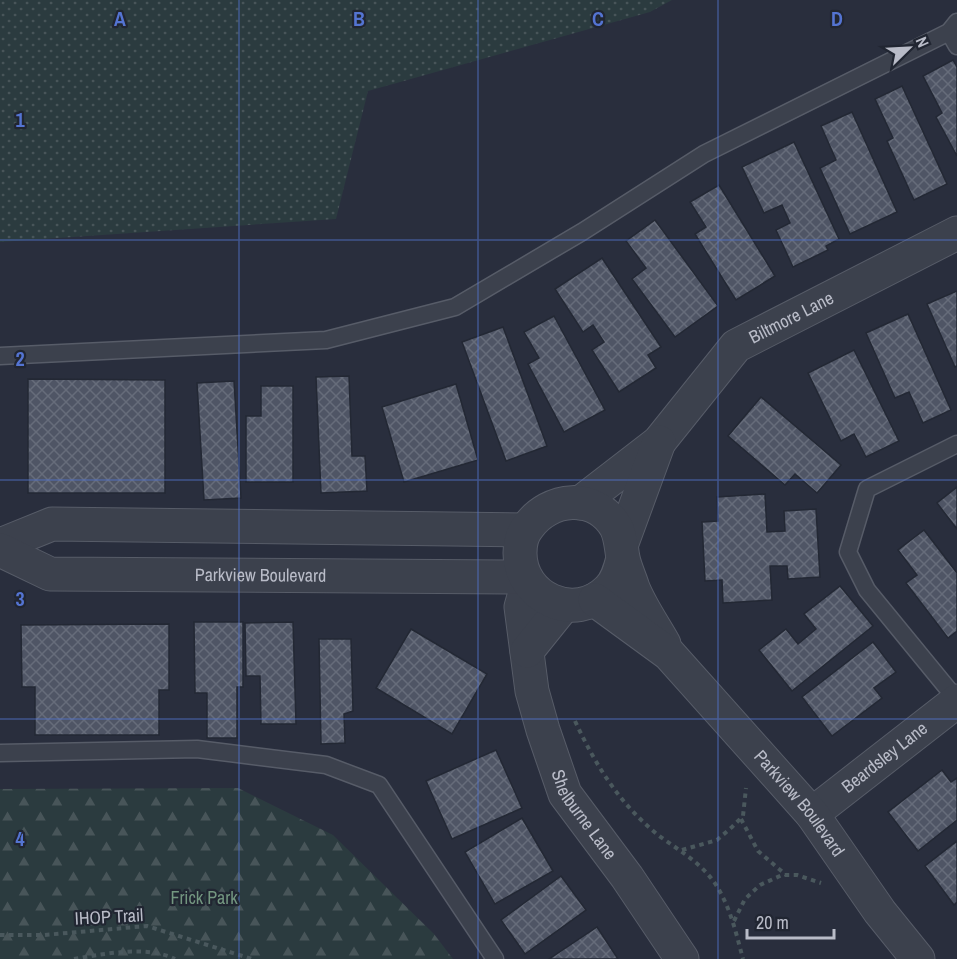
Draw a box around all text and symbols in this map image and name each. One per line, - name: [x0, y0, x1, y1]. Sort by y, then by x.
- text: A: [114, 5, 126, 32]
- text: B: [353, 5, 365, 32]
- text: C: [592, 5, 604, 32]
- text: D: [831, 5, 843, 32]
- north arrow: [879, 18, 939, 78]
- text: N: [911, 33, 935, 51]
- text: 1: [15, 106, 25, 133]
- street label: Biltmore Lane: [744, 285, 838, 349]
- text: 2: [15, 345, 25, 372]
- street label: Parkview Boulevard: [195, 562, 326, 588]
- text: 3: [15, 585, 25, 612]
- street label: Beardsley Lane: [836, 716, 932, 798]
- street label: Parkview Boulevard: [748, 744, 851, 862]
- street label: Shelburne Lane: [546, 766, 623, 865]
- text: 4: [15, 825, 25, 852]
- park label: Frick Park: [170, 885, 238, 910]
- street label: IHOP Trail: [74, 902, 144, 931]
- scale bar: [747, 902, 834, 940]
- text: 20 m: [756, 910, 789, 935]

